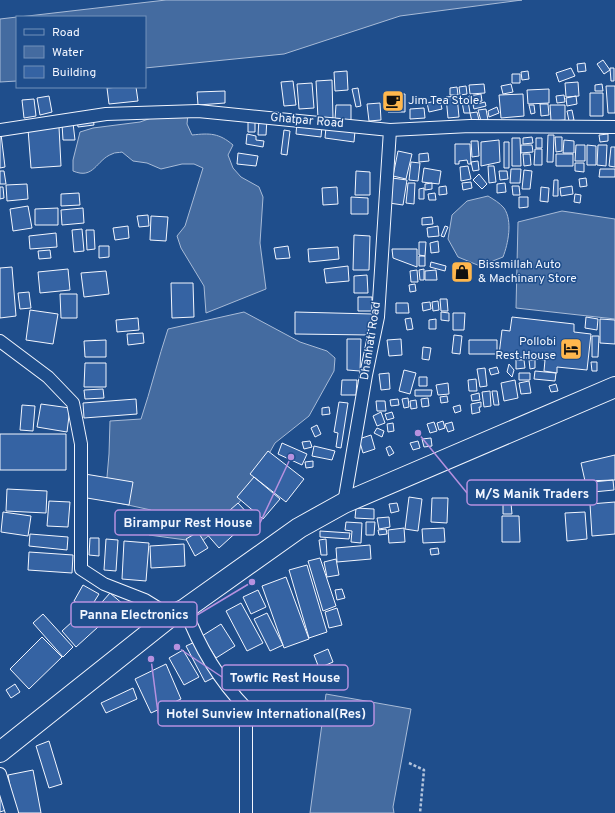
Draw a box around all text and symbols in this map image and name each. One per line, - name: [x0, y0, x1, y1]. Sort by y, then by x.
- legend: [16, 16, 146, 88]
- text: Road: [52, 25, 80, 41]
- text: Water: [52, 45, 84, 61]
- text: Building: [52, 65, 96, 81]
- cafe icon: Jim Tea Stole: [380, 88, 406, 114]
- place label: Jim Tea Stole: [408, 93, 479, 109]
- street label: Ghatpar Road: [269, 110, 345, 132]
- place label: Bissmillah Auto & Machinary Store: [478, 257, 577, 287]
- shop icon: Bissmillah Auto & Machinary Store: [449, 259, 475, 285]
- street label: Dhanhati Road: [357, 301, 385, 381]
- place label: Pollobi Rest House: [495, 334, 556, 364]
- hotel icon: Pollobi Rest House: [558, 336, 584, 362]
- callout: M/S Manik Traders: [467, 480, 597, 505]
- text: M/S Manik Traders: [475, 487, 589, 503]
- callout: Birampur Rest House: [115, 510, 260, 535]
- text: Birampur Rest House: [124, 516, 252, 532]
- callout: Panna Electronics: [71, 602, 197, 627]
- text: Panna Electronics: [79, 608, 189, 624]
- callout: Towfic Rest House: [222, 665, 348, 690]
- text: Towfic Rest House: [230, 671, 340, 687]
- callout: Hotel Sunview International(Res): [158, 701, 374, 726]
- text: Hotel Sunview International(Res): [166, 707, 366, 723]

